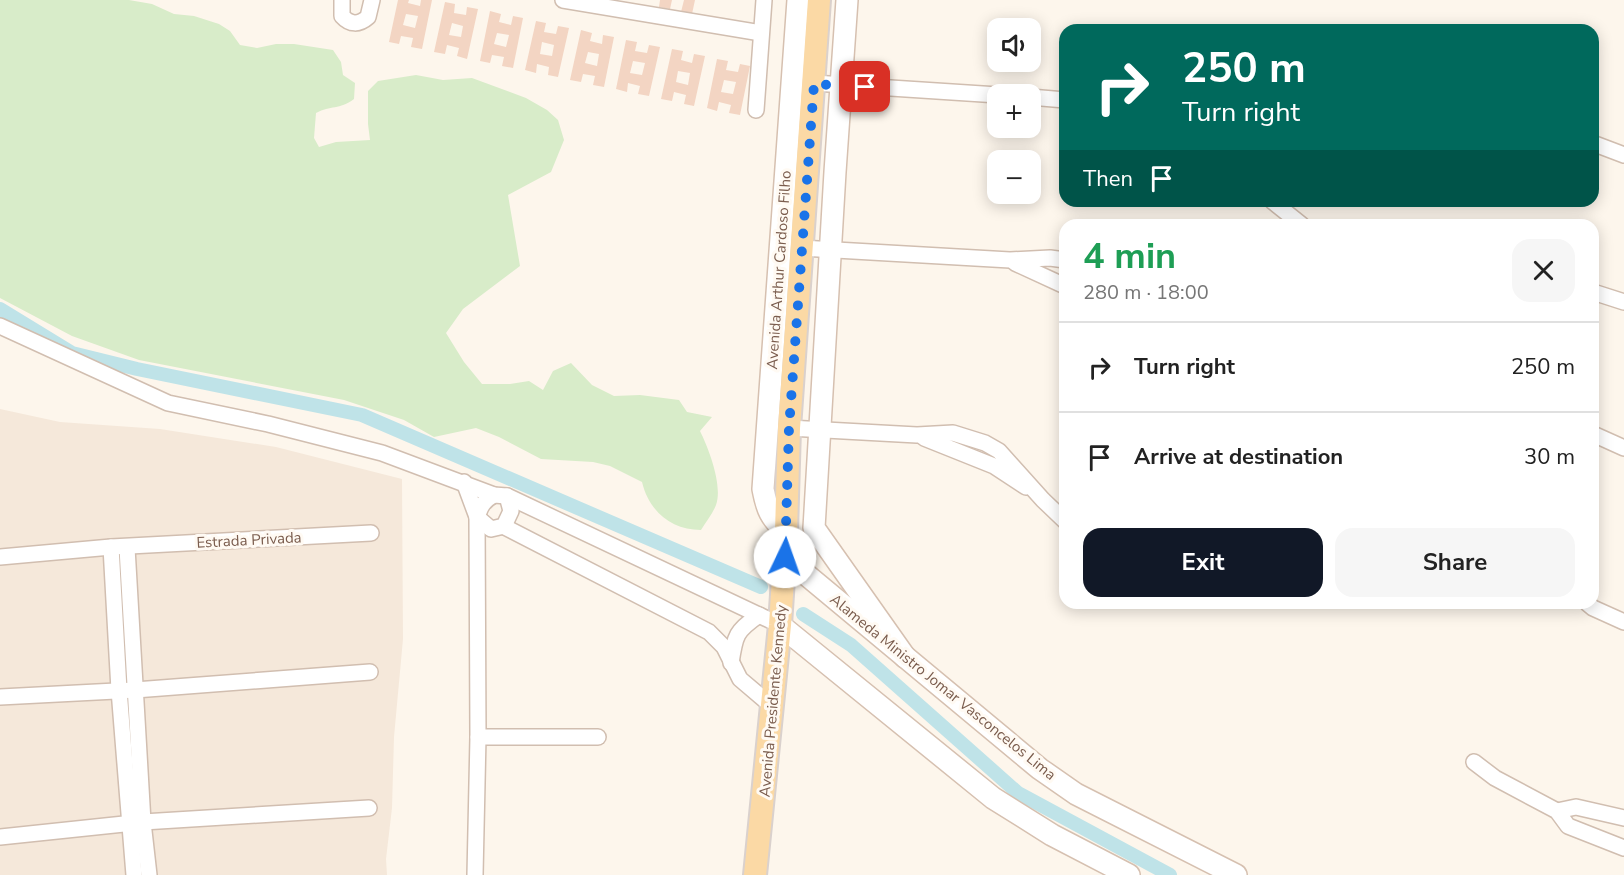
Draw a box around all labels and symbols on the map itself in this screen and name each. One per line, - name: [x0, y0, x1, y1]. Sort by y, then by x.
- pin: [839, 61, 890, 112]
- street label: Avenida Arthur Cardoso Filho: [762, 170, 796, 370]
- position arrow: [753, 525, 817, 589]
- street label: Estrada Privada: [196, 527, 302, 553]
- street label: Alameda Ministro Jomar Vasconcelos Lima: [826, 589, 1060, 785]
- street label: Avenida Presidente Kennedy: [755, 604, 791, 798]

